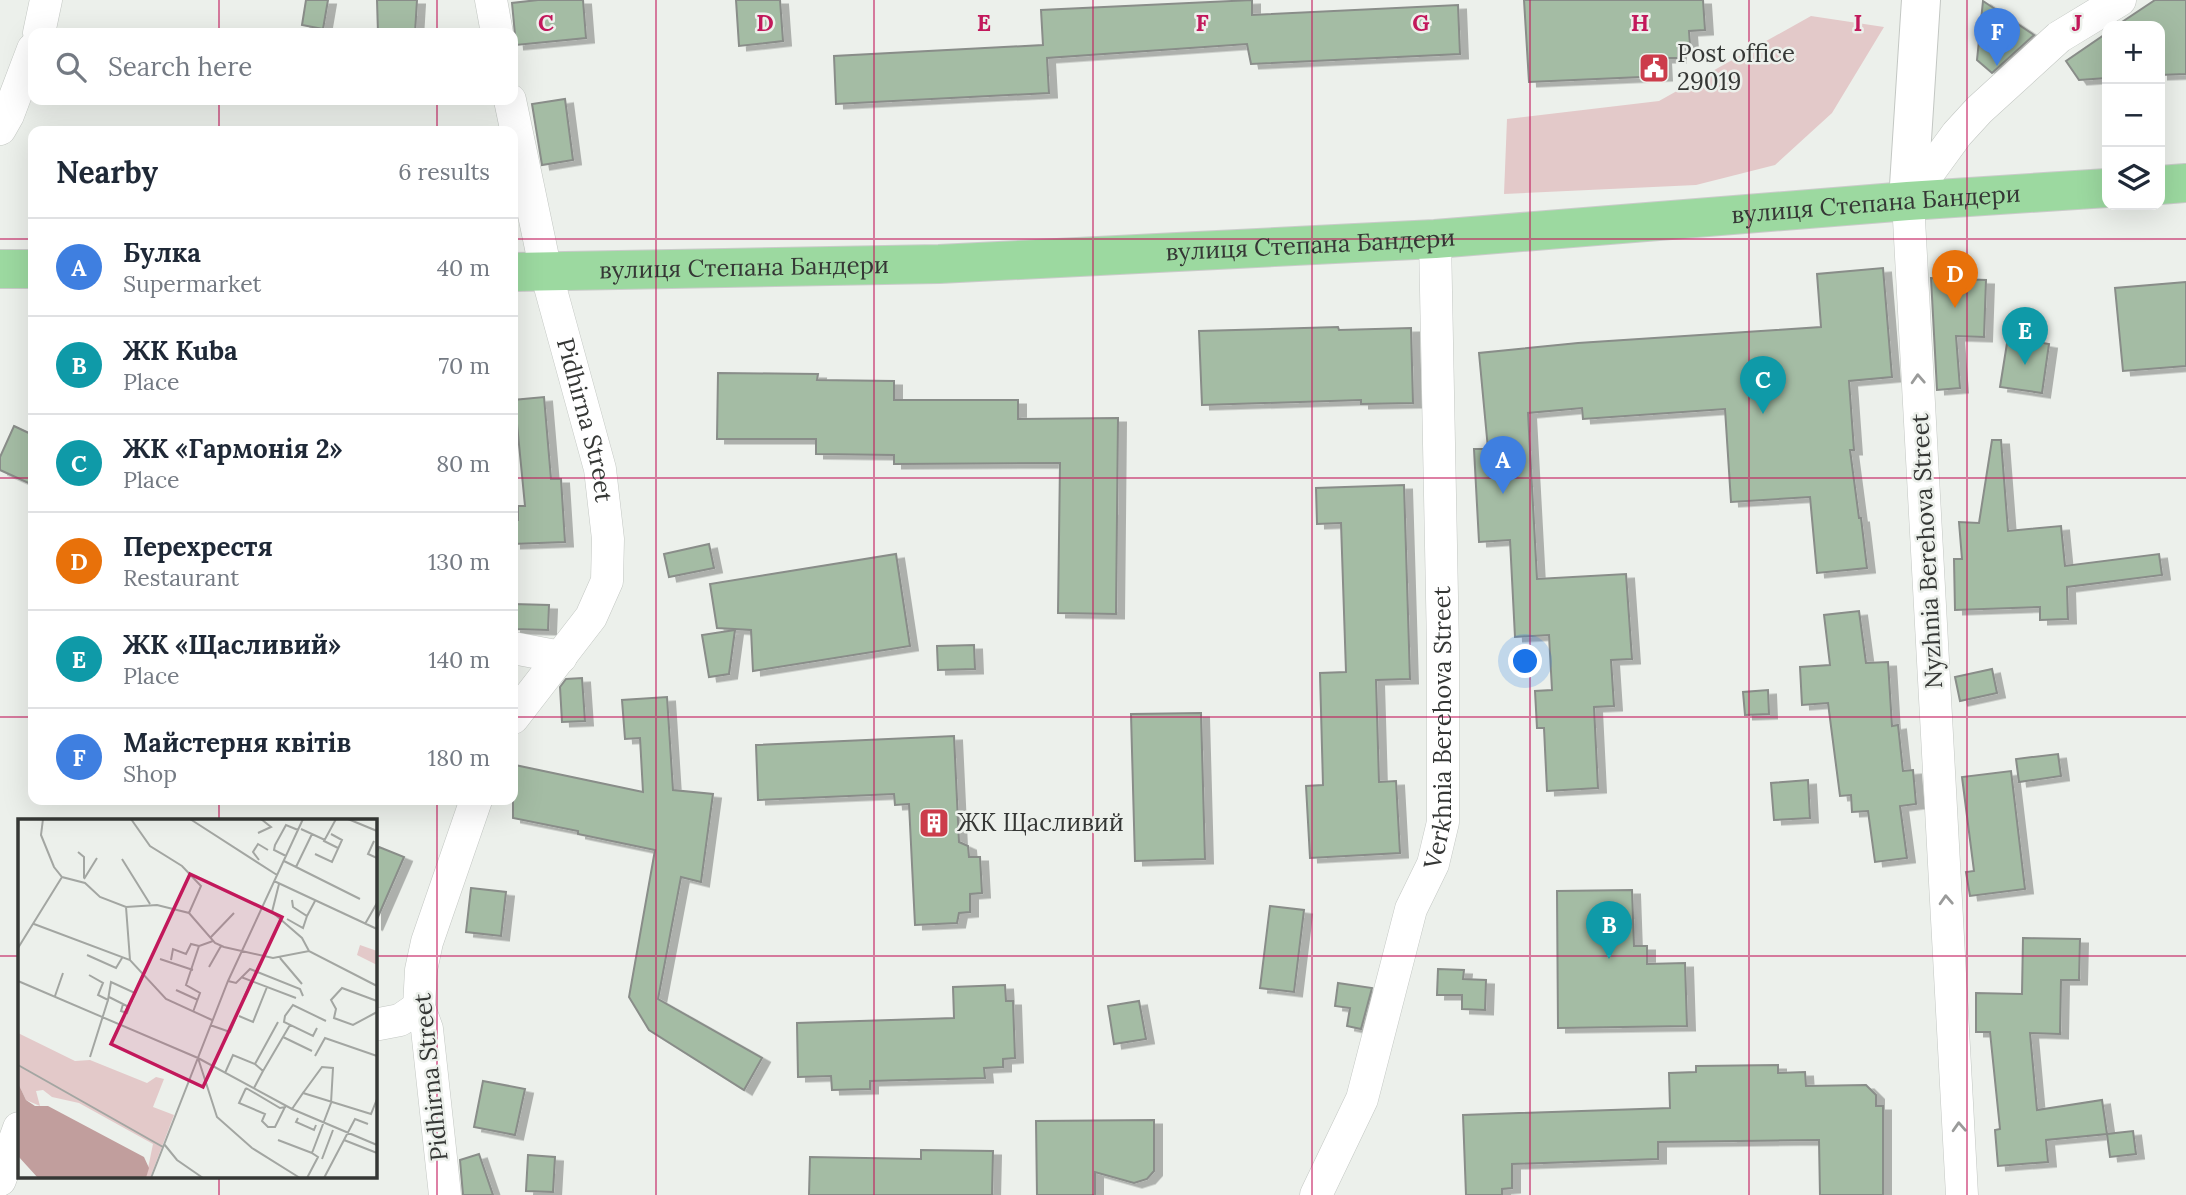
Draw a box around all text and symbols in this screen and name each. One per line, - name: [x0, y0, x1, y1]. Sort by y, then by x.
- text: C: [538, 8, 554, 37]
- text: D: [756, 8, 774, 37]
- text: E: [977, 8, 991, 37]
- text: F: [1195, 8, 1209, 37]
- text: G: [1412, 8, 1430, 37]
- text: H: [1631, 8, 1649, 37]
- text: I: [1854, 8, 1862, 37]
- pin: F: [1974, 8, 2020, 66]
- text: J: [2072, 8, 2082, 37]
- map controls: [2102, 21, 2165, 210]
- button: +: [2102, 21, 2165, 84]
- search box: [28, 28, 518, 105]
- place label: Post office 29019: [1677, 38, 1795, 97]
- icon: search: [52, 48, 90, 86]
- text: Search here: [108, 50, 252, 83]
- public building icon: Post office 29019: [1637, 51, 1671, 85]
- button: −: [2102, 84, 2165, 147]
- button: layers: [2102, 147, 2165, 210]
- text: Nearby: [56, 153, 158, 191]
- text: 6 results: [398, 157, 490, 186]
- street label: вулиця Степана Бандери: [1730, 178, 2021, 230]
- street label: вулиця Степана Бандери: [1165, 221, 1456, 268]
- text: Булка: [123, 236, 201, 269]
- street label: вулиця Степана Бандери: [599, 249, 889, 285]
- pin: D: [1932, 250, 1978, 308]
- text: A: [71, 253, 87, 282]
- text: 40 m: [437, 253, 490, 282]
- text: Supermarket: [123, 269, 261, 298]
- pin: E: [2002, 307, 2048, 365]
- text: ЖК Kuba: [123, 334, 238, 367]
- street label: Pidhirna Street: [550, 334, 620, 504]
- text: B: [71, 351, 87, 380]
- text: 70 m: [439, 351, 490, 380]
- pin: C: [1740, 356, 1786, 414]
- text: Place: [123, 367, 180, 396]
- one-way arrow: [1910, 373, 1925, 384]
- street label: Nyzhnia Berehova Street: [1904, 412, 1949, 689]
- text: ЖК «Гармонія 2»: [123, 432, 342, 465]
- pin: A: [1480, 436, 1526, 494]
- text: C: [71, 449, 87, 478]
- text: 80 m: [436, 449, 490, 478]
- text: Place: [123, 465, 180, 494]
- text: Перехрестя: [123, 530, 273, 563]
- text: D: [70, 547, 88, 576]
- text: 130 m: [428, 547, 490, 576]
- text: Restaurant: [123, 563, 239, 592]
- street label: Verkhnia Berehova Street: [1416, 585, 1458, 873]
- text: ЖК «Щасливий»: [123, 628, 341, 661]
- your location: [1508, 644, 1542, 678]
- text: E: [72, 645, 86, 674]
- text: 140 m: [428, 645, 490, 674]
- text: Place: [123, 661, 180, 690]
- text: Майстерня квітів: [123, 726, 351, 759]
- text: F: [72, 743, 86, 772]
- text: 180 m: [428, 743, 490, 772]
- text: Shop: [123, 759, 177, 788]
- building icon: ЖК Щасливий: [917, 806, 951, 840]
- place label: ЖК Щасливий: [957, 807, 1124, 838]
- inset map: [18, 819, 376, 1178]
- one-way arrow: [1939, 894, 1954, 905]
- pin: B: [1586, 901, 1632, 959]
- street label: Pidhirna Street: [406, 991, 455, 1162]
- one-way arrow: [1951, 1121, 1966, 1132]

